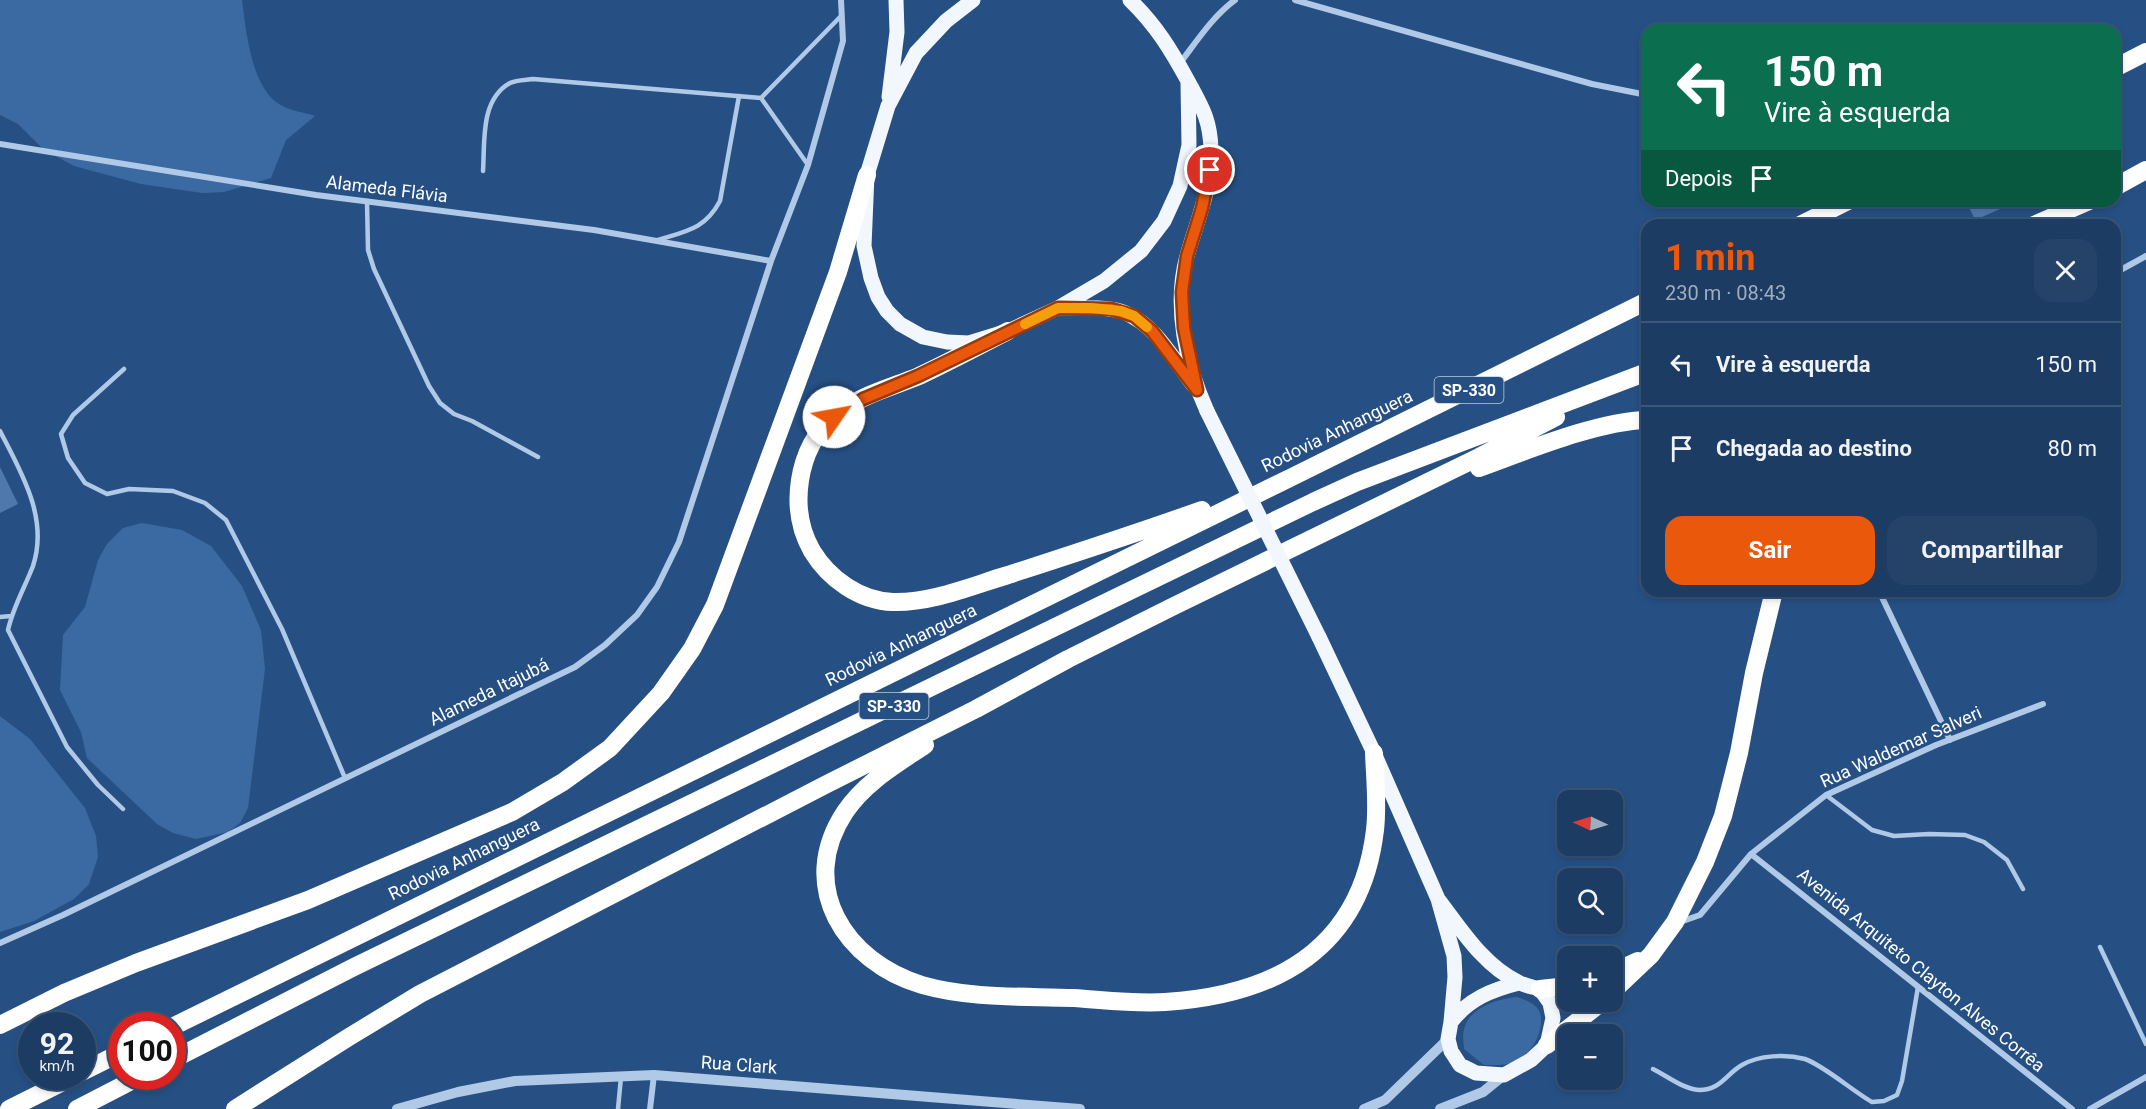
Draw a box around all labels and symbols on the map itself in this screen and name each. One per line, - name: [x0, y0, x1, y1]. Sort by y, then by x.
- pin: [1184, 144, 1235, 195]
- street label: Alameda Flávia: [325, 171, 449, 206]
- road number: SP-330: [1434, 377, 1504, 403]
- position arrow: [802, 385, 866, 449]
- street label: Rodovia Anhanguera: [1258, 385, 1416, 476]
- street label: Rodovia Anhanguera: [822, 599, 980, 690]
- street label: Alameda Itajubá: [426, 654, 552, 730]
- road number: SP-330: [860, 693, 928, 719]
- street label: Rua Waldemar Salveri: [1817, 701, 1985, 792]
- north arrow: [1557, 790, 1623, 856]
- street label: Rodovia Anhanguera: [385, 813, 543, 904]
- street label: Avenida Arquiteto Clayton Alves Corrêa: [1793, 863, 2049, 1076]
- speed limit sign: 100: [108, 1012, 186, 1090]
- street label: Rua Clark: [700, 1051, 779, 1078]

